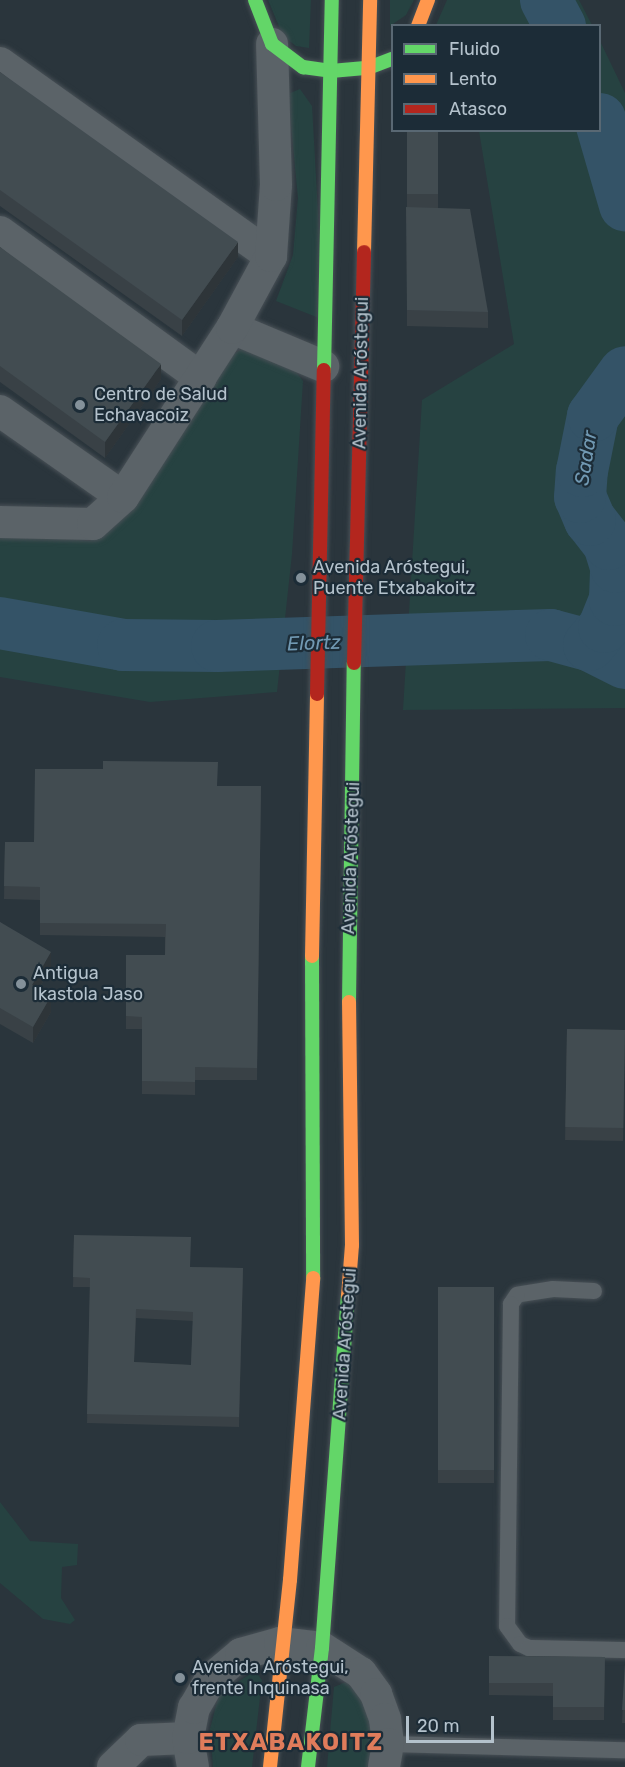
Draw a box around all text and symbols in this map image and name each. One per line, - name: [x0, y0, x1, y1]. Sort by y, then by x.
- legend: [391, 24, 601, 132]
- text: Fluido: [449, 38, 500, 60]
- text: Lento: [449, 68, 497, 90]
- text: Atasco: [449, 98, 507, 120]
- street label: Avenida Aróstegui: [349, 296, 373, 450]
- place label: Centro de Salud Echavacoiz: [94, 384, 228, 426]
- marker: Centro de Salud Echavacoiz: [71, 396, 89, 414]
- water label: Sadar: [570, 429, 602, 487]
- place label: Avenida Aróstegui, Puente Etxabakoitz: [313, 557, 475, 600]
- marker: Avenida Aróstegui, Puente Etxabakoitz: [294, 571, 308, 585]
- water label: Elortz: [287, 630, 341, 656]
- street label: Avenida Aróstegui: [338, 781, 364, 935]
- place label: Antigua Ikastola Jaso: [33, 963, 143, 1006]
- marker: Antigua Ikastola Jaso: [14, 977, 28, 991]
- street label: Avenida Aróstegui: [329, 1267, 361, 1421]
- place label: Avenida Aróstegui, frente Inquinasa: [192, 1657, 349, 1700]
- marker: Avenida Aróstegui, frente Inquinasa: [173, 1671, 187, 1685]
- scale bar: [409, 1704, 498, 1742]
- text: 20 m: [417, 1715, 459, 1737]
- district label: ETXABAKOITZ: [198, 1729, 384, 1757]

